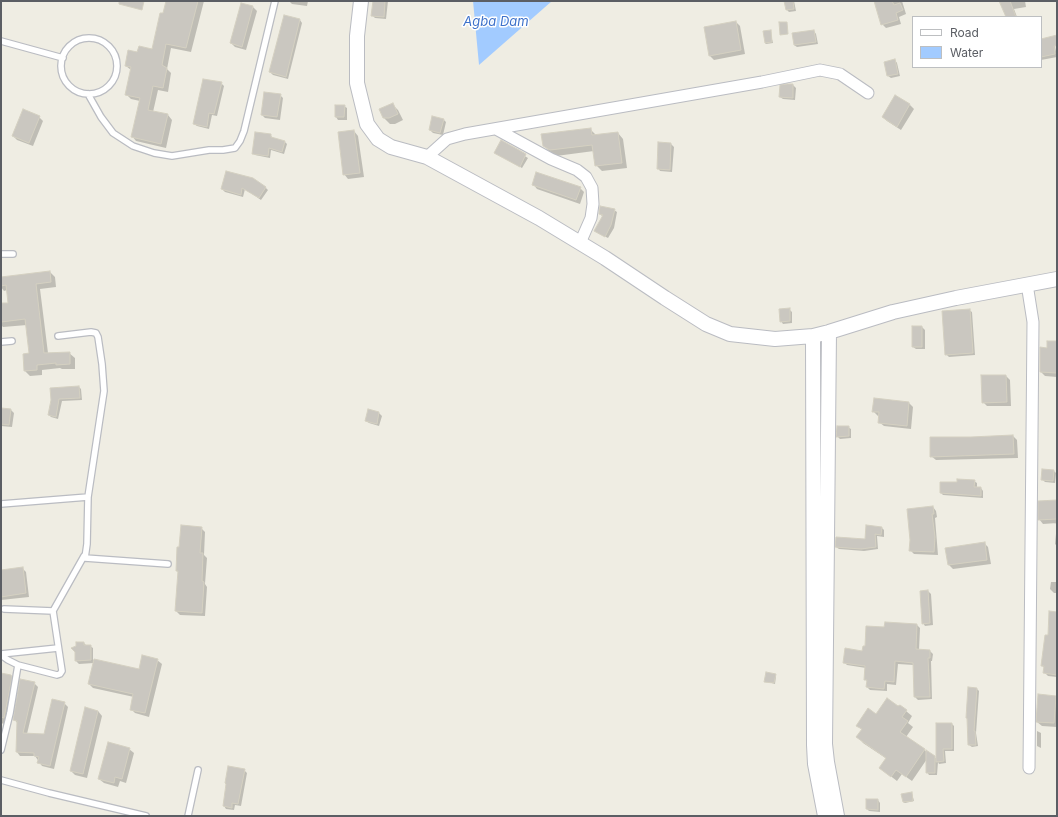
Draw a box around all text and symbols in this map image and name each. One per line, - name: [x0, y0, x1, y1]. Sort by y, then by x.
- water label: Agba Dam: [463, 14, 529, 30]
- legend: [912, 16, 1042, 68]
- text: Road: [950, 25, 979, 40]
- text: Water: [950, 45, 983, 60]

